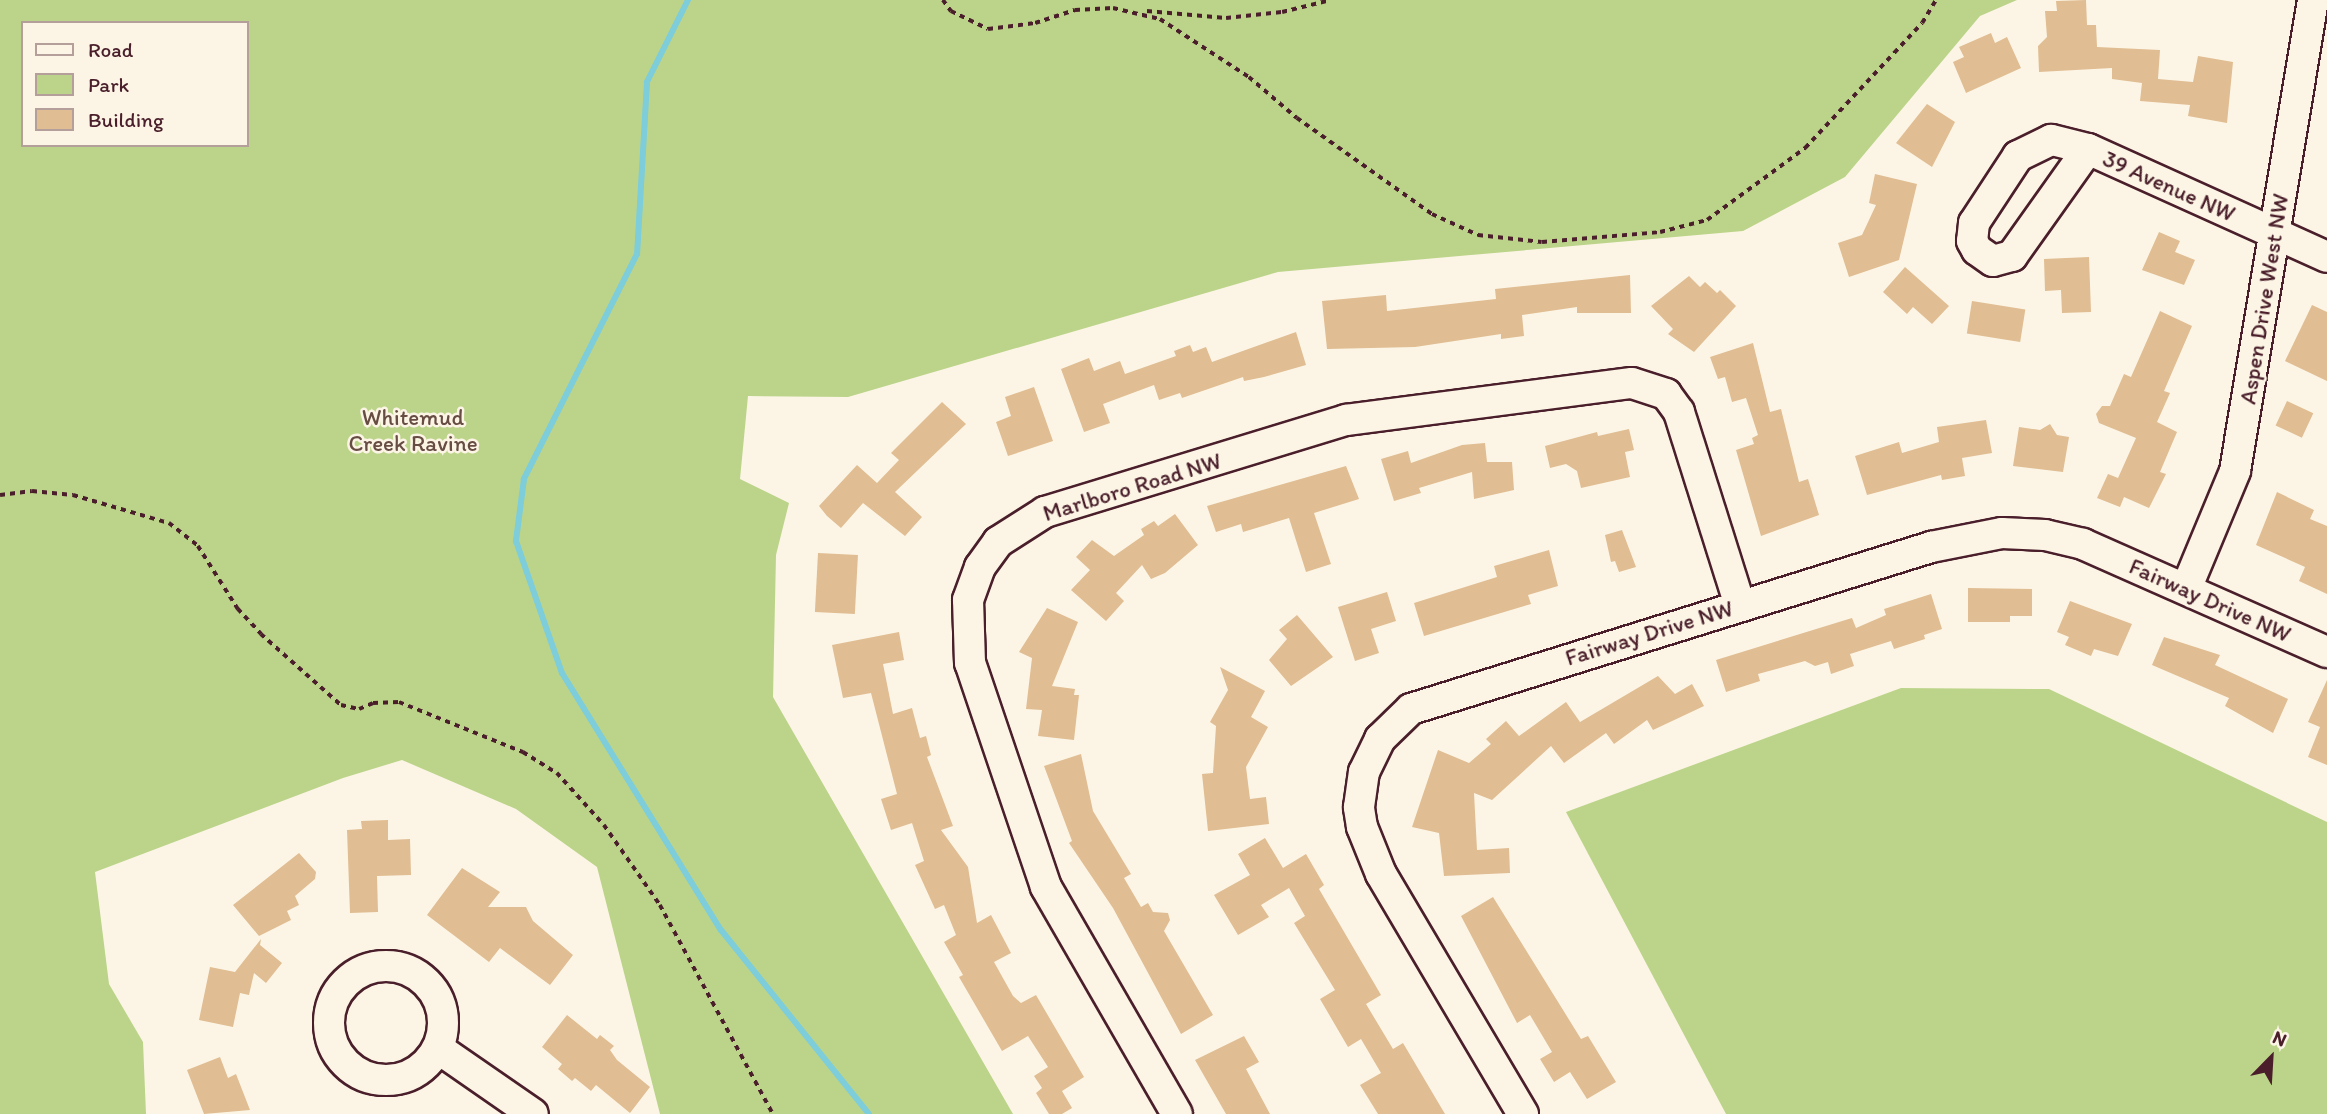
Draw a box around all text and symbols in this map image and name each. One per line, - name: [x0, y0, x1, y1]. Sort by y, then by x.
- legend: [21, 21, 248, 147]
- text: Road: [88, 37, 133, 62]
- text: Park: [88, 72, 129, 97]
- text: Building: [88, 107, 164, 132]
- street label: 39 Avenue NW: [2099, 145, 2239, 227]
- street label: Aspen Drive West NW: [2234, 192, 2294, 406]
- park label: Whitemud Creek Ravine: [349, 403, 477, 457]
- street label: Marlboro Road NW: [1039, 447, 1225, 527]
- street label: Fairway Drive NW: [2125, 552, 2295, 648]
- street label: Fairway Drive NW: [1562, 594, 1736, 672]
- north arrow: [2236, 1023, 2306, 1093]
- text: N: [2269, 1025, 2290, 1051]

